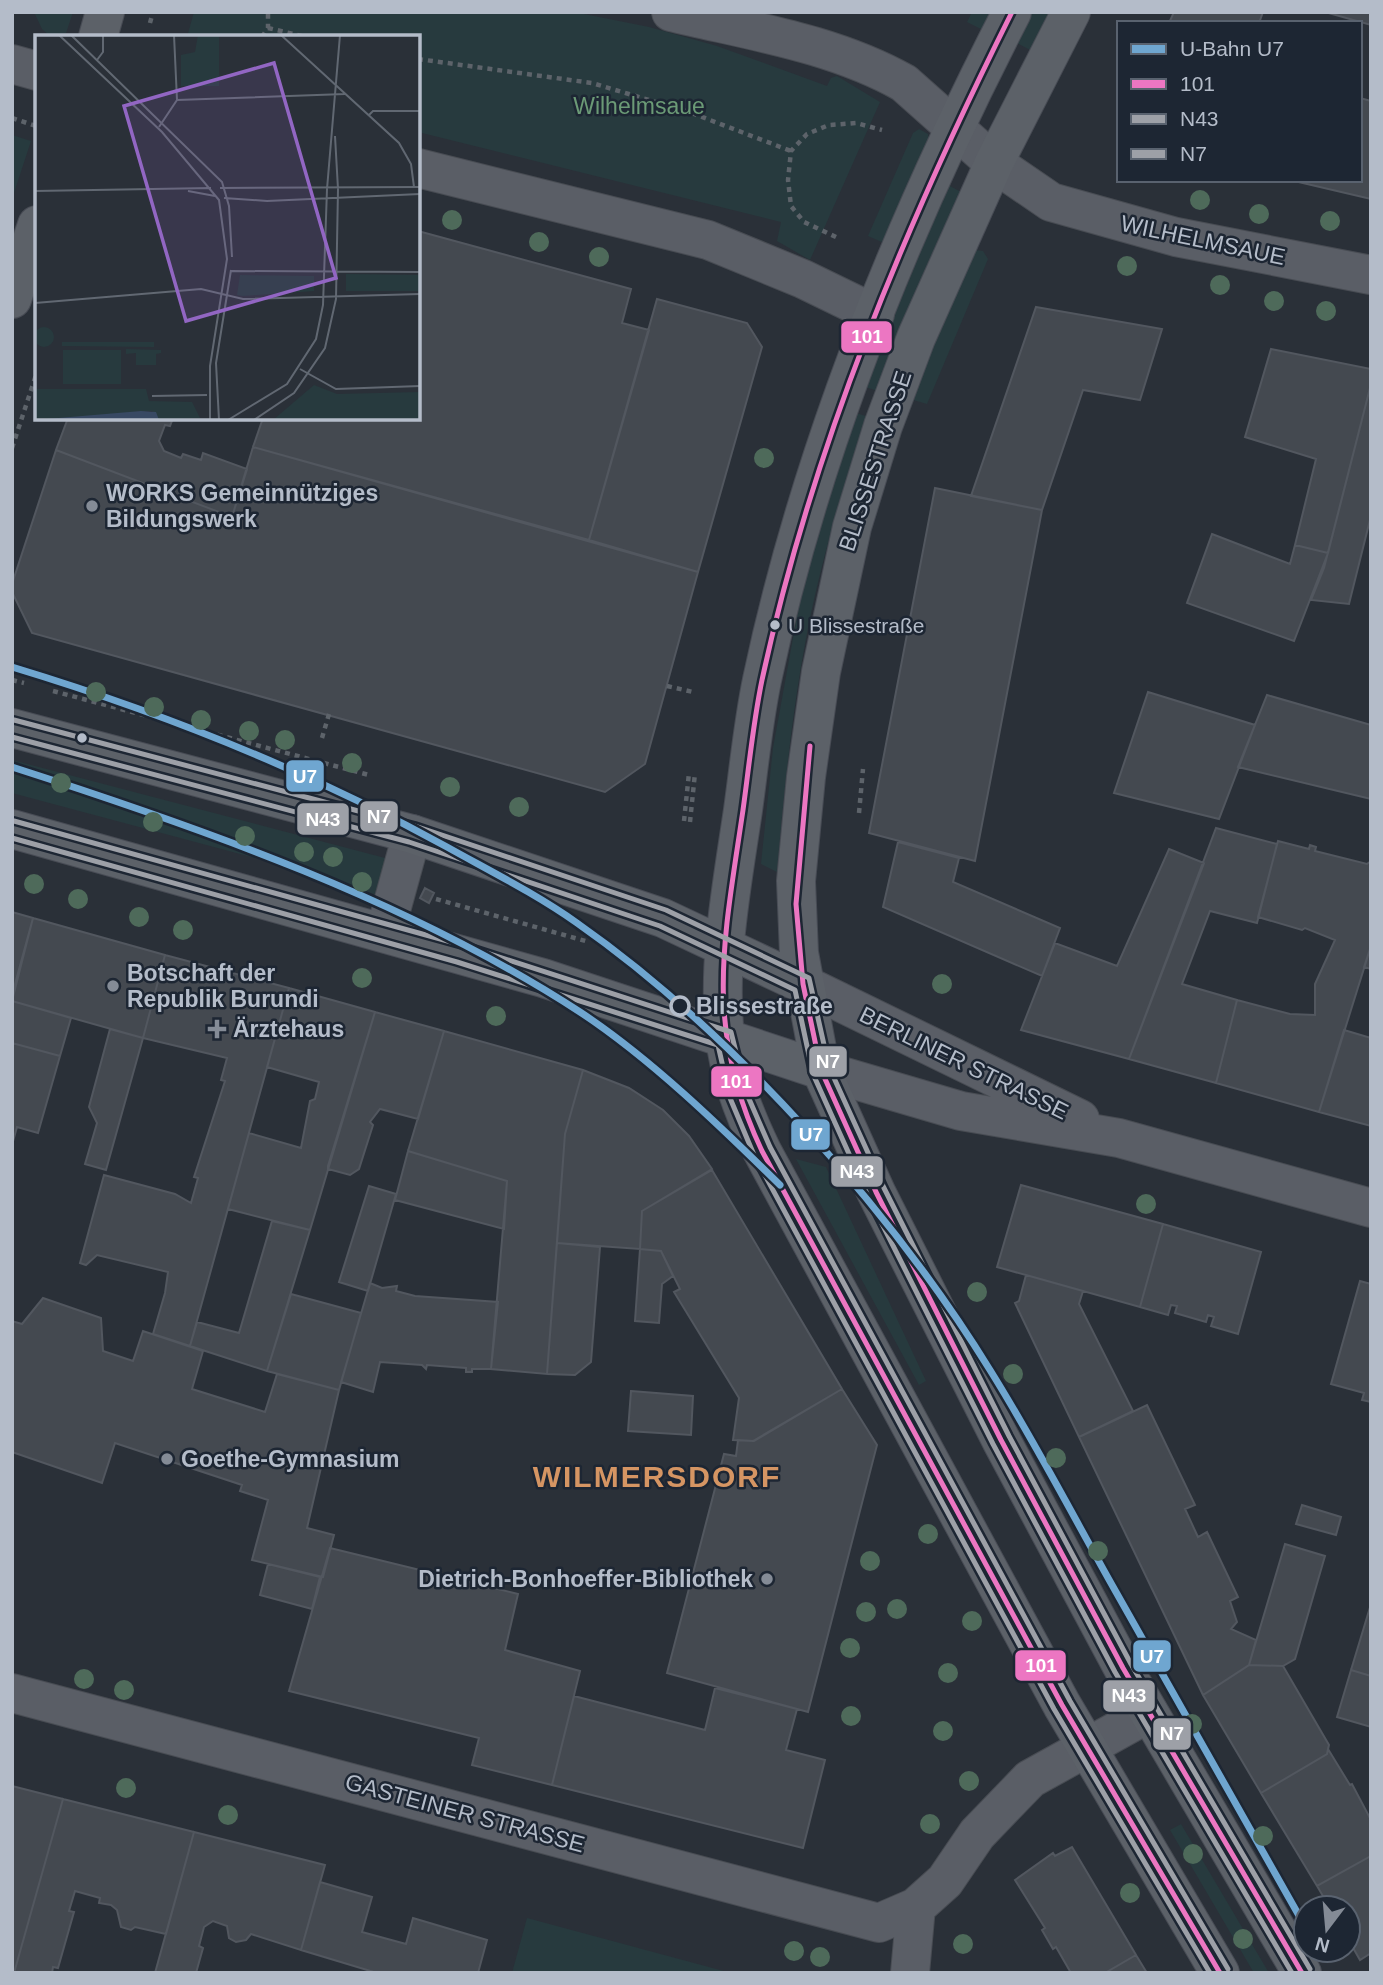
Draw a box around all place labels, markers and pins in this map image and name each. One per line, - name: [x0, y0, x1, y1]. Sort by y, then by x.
- place label: WORKS Gemeinnütziges Bildungswerk: [106, 480, 378, 532]
- marker: WORKS Gemeinnütziges Bildungswerk: [84, 498, 100, 514]
- place label: U Blissestraße: [788, 614, 925, 637]
- marker: U Blissestraße: [768, 618, 782, 632]
- unlabelled marker: [75, 731, 89, 745]
- place label: Botschaft der Republik Burundi: [127, 960, 319, 1012]
- marker: Botschaft der Republik Burundi: [105, 978, 121, 994]
- place label: Blissestraße: [696, 993, 833, 1019]
- marker: Blissestraße: [670, 996, 690, 1016]
- place label: Ärztehaus: [233, 1016, 344, 1042]
- marker: Ärztehaus: [207, 1019, 227, 1039]
- place label: Goethe-Gymnasium: [181, 1446, 400, 1472]
- marker: Goethe-Gymnasium: [159, 1451, 175, 1467]
- place label: Dietrich-Bonhoeffer-Bibliothek: [418, 1566, 753, 1592]
- marker: Dietrich-Bonhoeffer-Bibliothek: [759, 1571, 775, 1587]

